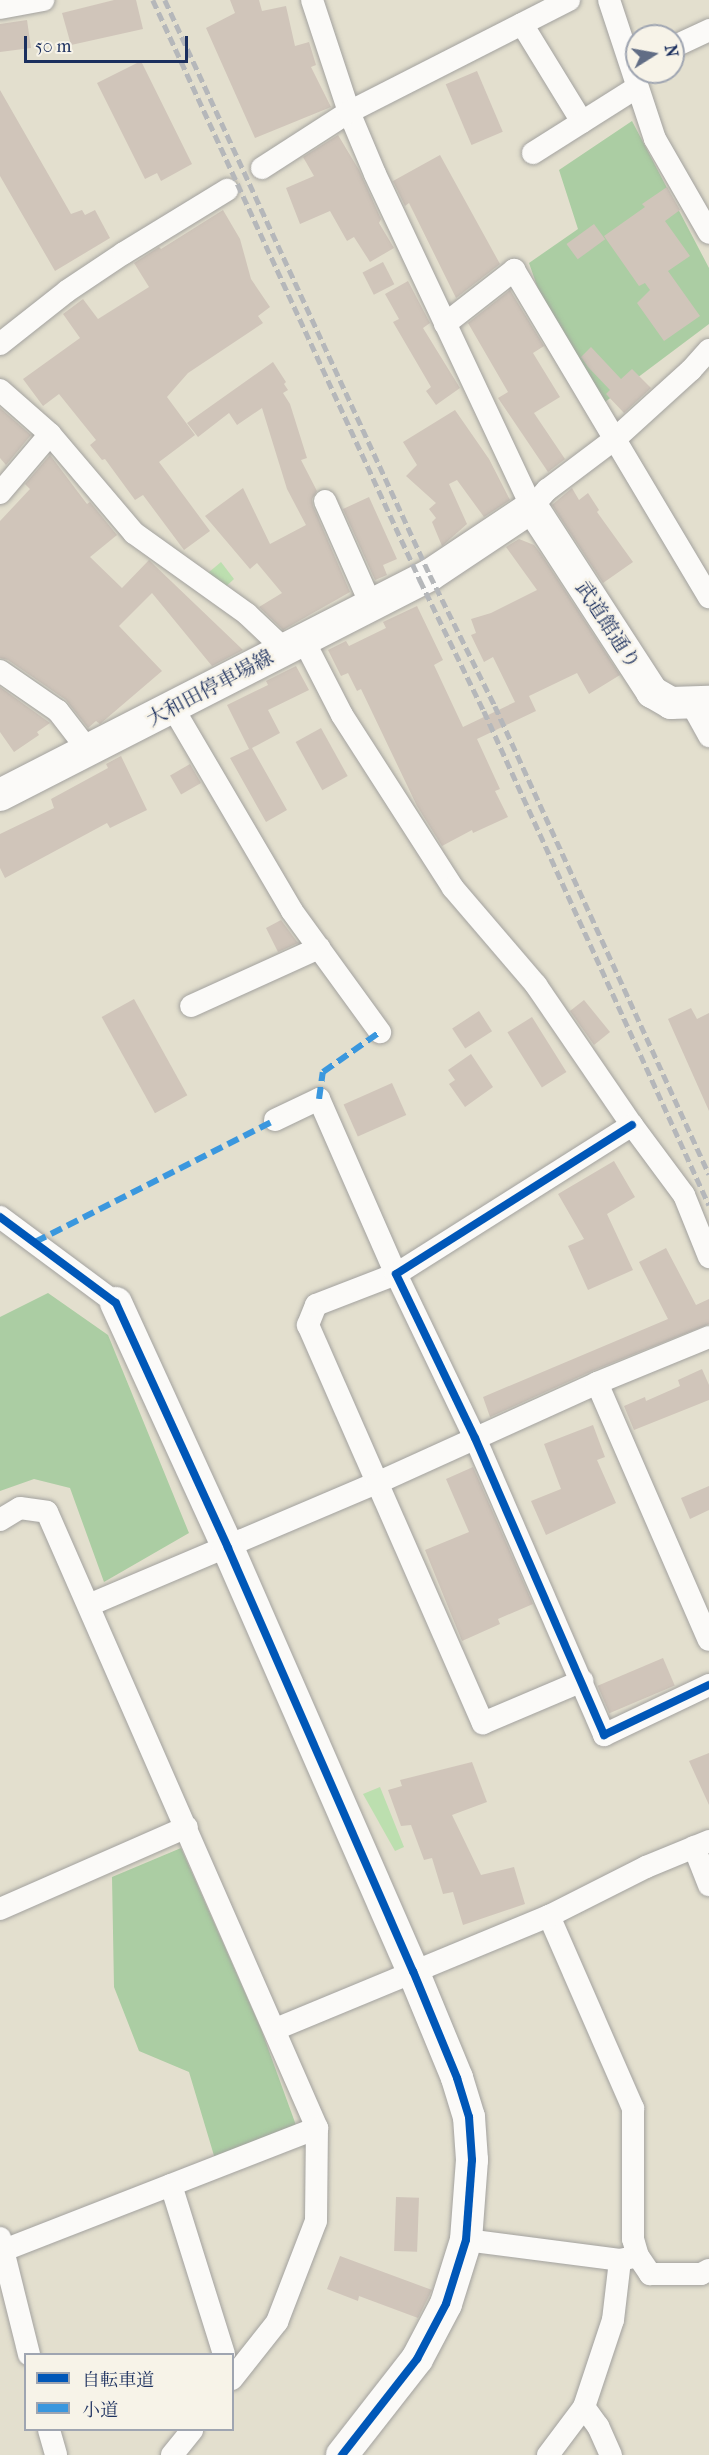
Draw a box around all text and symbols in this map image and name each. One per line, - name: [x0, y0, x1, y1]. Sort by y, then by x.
- scale bar: [27, 24, 190, 62]
- north arrow: [625, 24, 685, 84]
- text: 50 m: [35, 36, 71, 57]
- text: N: [661, 43, 682, 59]
- street label: 武道館通り: [571, 577, 645, 673]
- street label: 大和田停車場線: [143, 645, 277, 731]
- legend: [24, 2353, 234, 2431]
- text: 自転車道: [82, 2370, 154, 2391]
- text: 小道: [82, 2400, 118, 2421]

